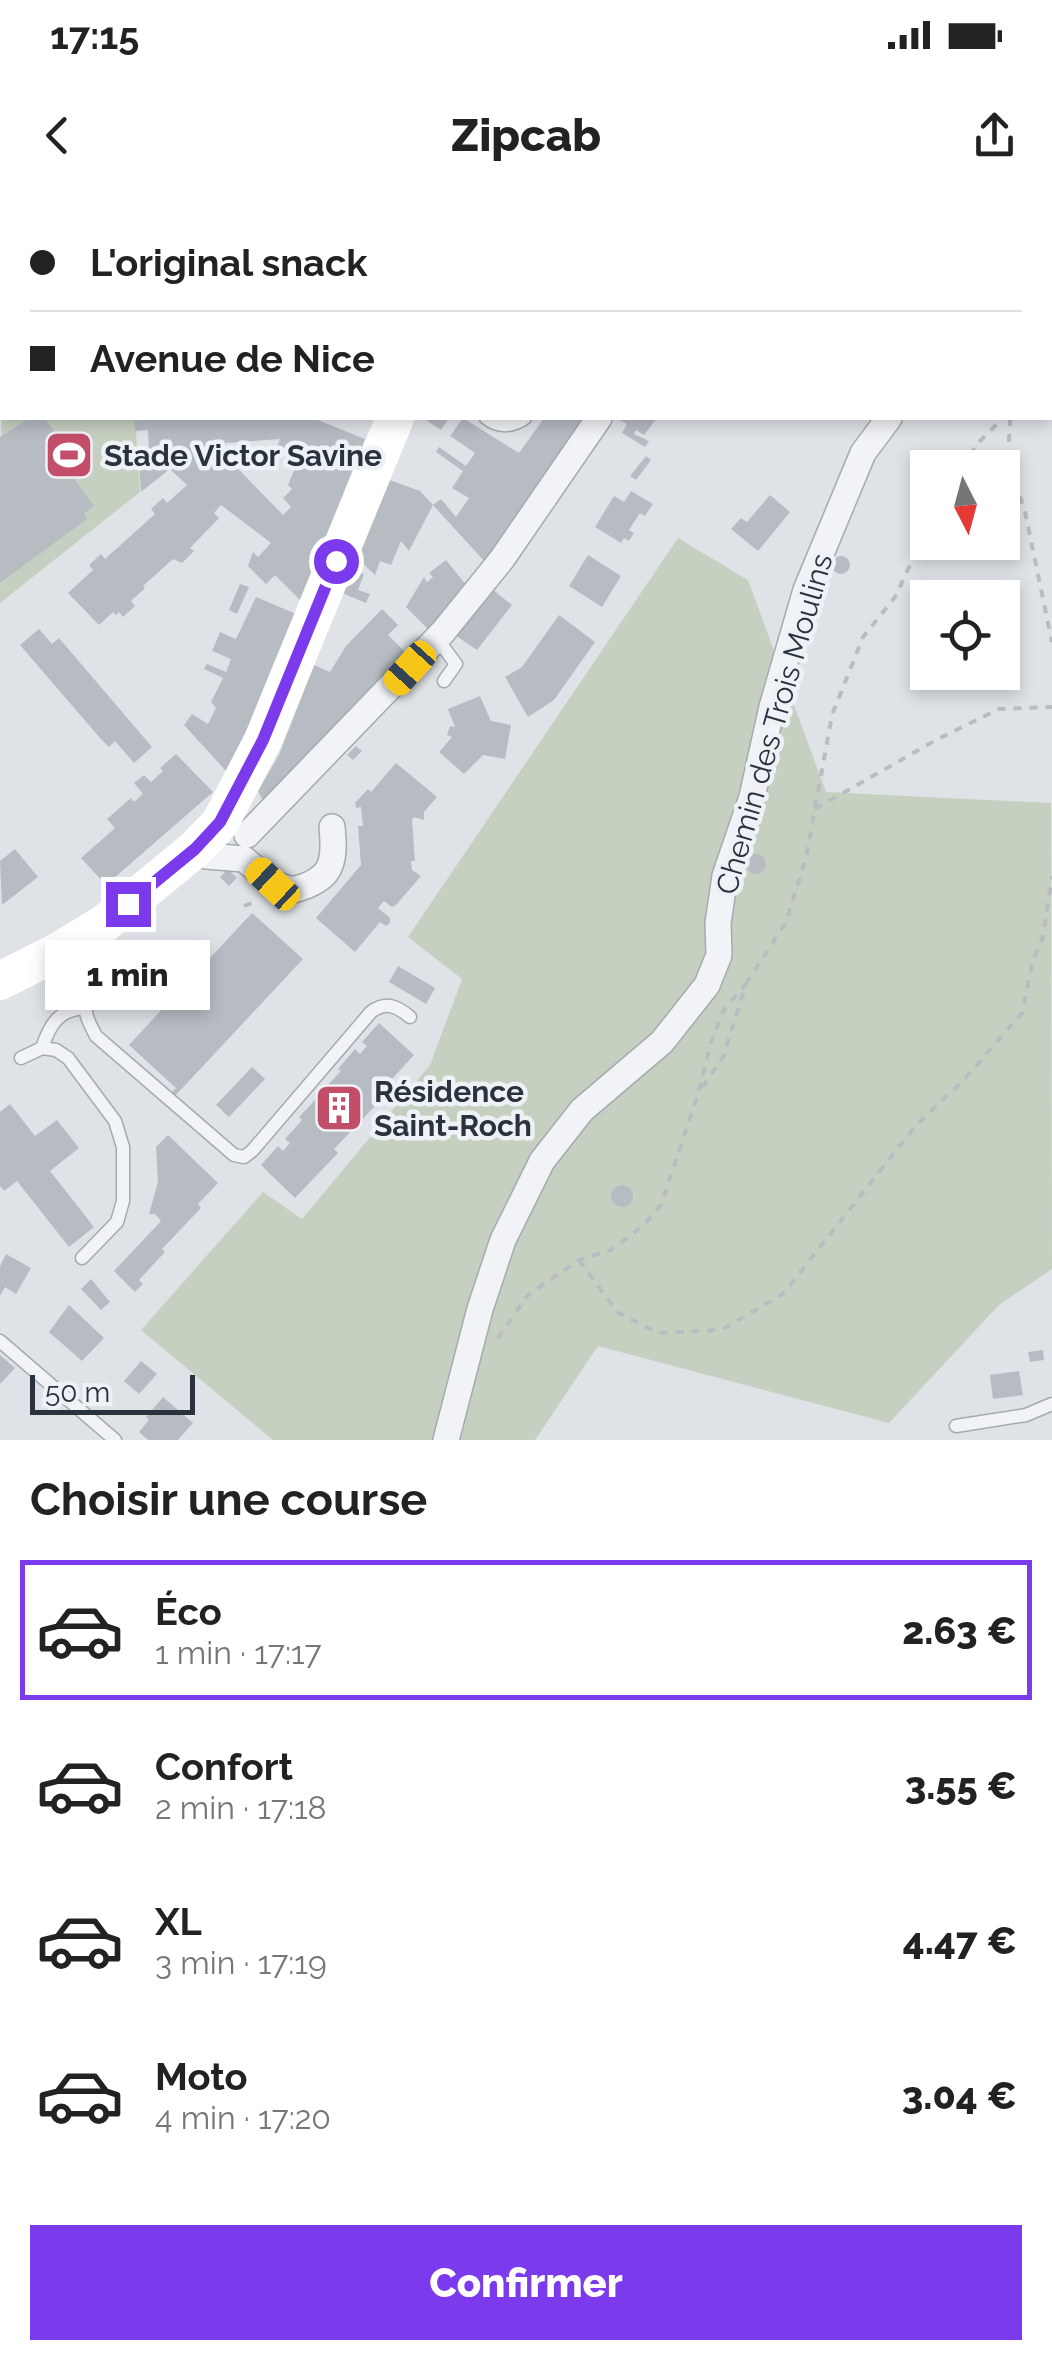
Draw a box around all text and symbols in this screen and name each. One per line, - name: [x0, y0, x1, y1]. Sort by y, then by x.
- text: 17:15: [50, 13, 139, 58]
- icon: back: [30, 108, 85, 163]
- icon: share: [967, 108, 1022, 163]
- text: Zipcab: [451, 109, 601, 162]
- text: L'original snack: [90, 240, 368, 285]
- text: Avenue de Nice: [90, 336, 375, 381]
- sports icon: Stade Victor Savine: [43, 429, 95, 481]
- place label: Stade Victor Savine: [104, 438, 382, 473]
- north arrow: [910, 450, 1020, 560]
- map controls: [910, 450, 1020, 690]
- route start: [314, 539, 359, 584]
- street label: Chemin des Trois Moulins: [709, 549, 839, 899]
- button: locate: [910, 580, 1020, 690]
- car: [379, 636, 441, 700]
- car: [241, 853, 305, 915]
- route end: [106, 882, 151, 927]
- callout: 1 min: [46, 939, 210, 1009]
- text: 1 min: [86, 956, 169, 993]
- place label: Résidence Saint-Roch: [374, 1074, 532, 1143]
- building icon: Résidence Saint-Roch: [313, 1082, 365, 1134]
- scale bar: [30, 1370, 195, 1414]
- text: 50 m: [45, 1376, 110, 1409]
- text: Choisir une course: [30, 1473, 427, 1526]
- icon: car: [35, 1585, 125, 1675]
- text: Éco: [155, 1589, 222, 1634]
- text: 2.63 €: [902, 1608, 1017, 1653]
- text: 1 min · 17:17: [155, 1634, 322, 1671]
- icon: car: [35, 1740, 125, 1830]
- text: Confort: [155, 1744, 293, 1789]
- text: 3.55 €: [905, 1763, 1017, 1808]
- text: 2 min · 17:18: [155, 1789, 327, 1826]
- icon: car: [35, 1895, 125, 1985]
- text: XL: [155, 1899, 202, 1944]
- text: 4.47 €: [903, 1918, 1017, 1963]
- text: 3 min · 17:19: [155, 1944, 327, 1981]
- icon: car: [35, 2050, 125, 2140]
- text: Moto: [155, 2054, 248, 2099]
- text: 3.04 €: [902, 2073, 1017, 2118]
- text: 4 min · 17:20: [155, 2099, 331, 2136]
- button: Confirmer: [30, 2225, 1022, 2340]

